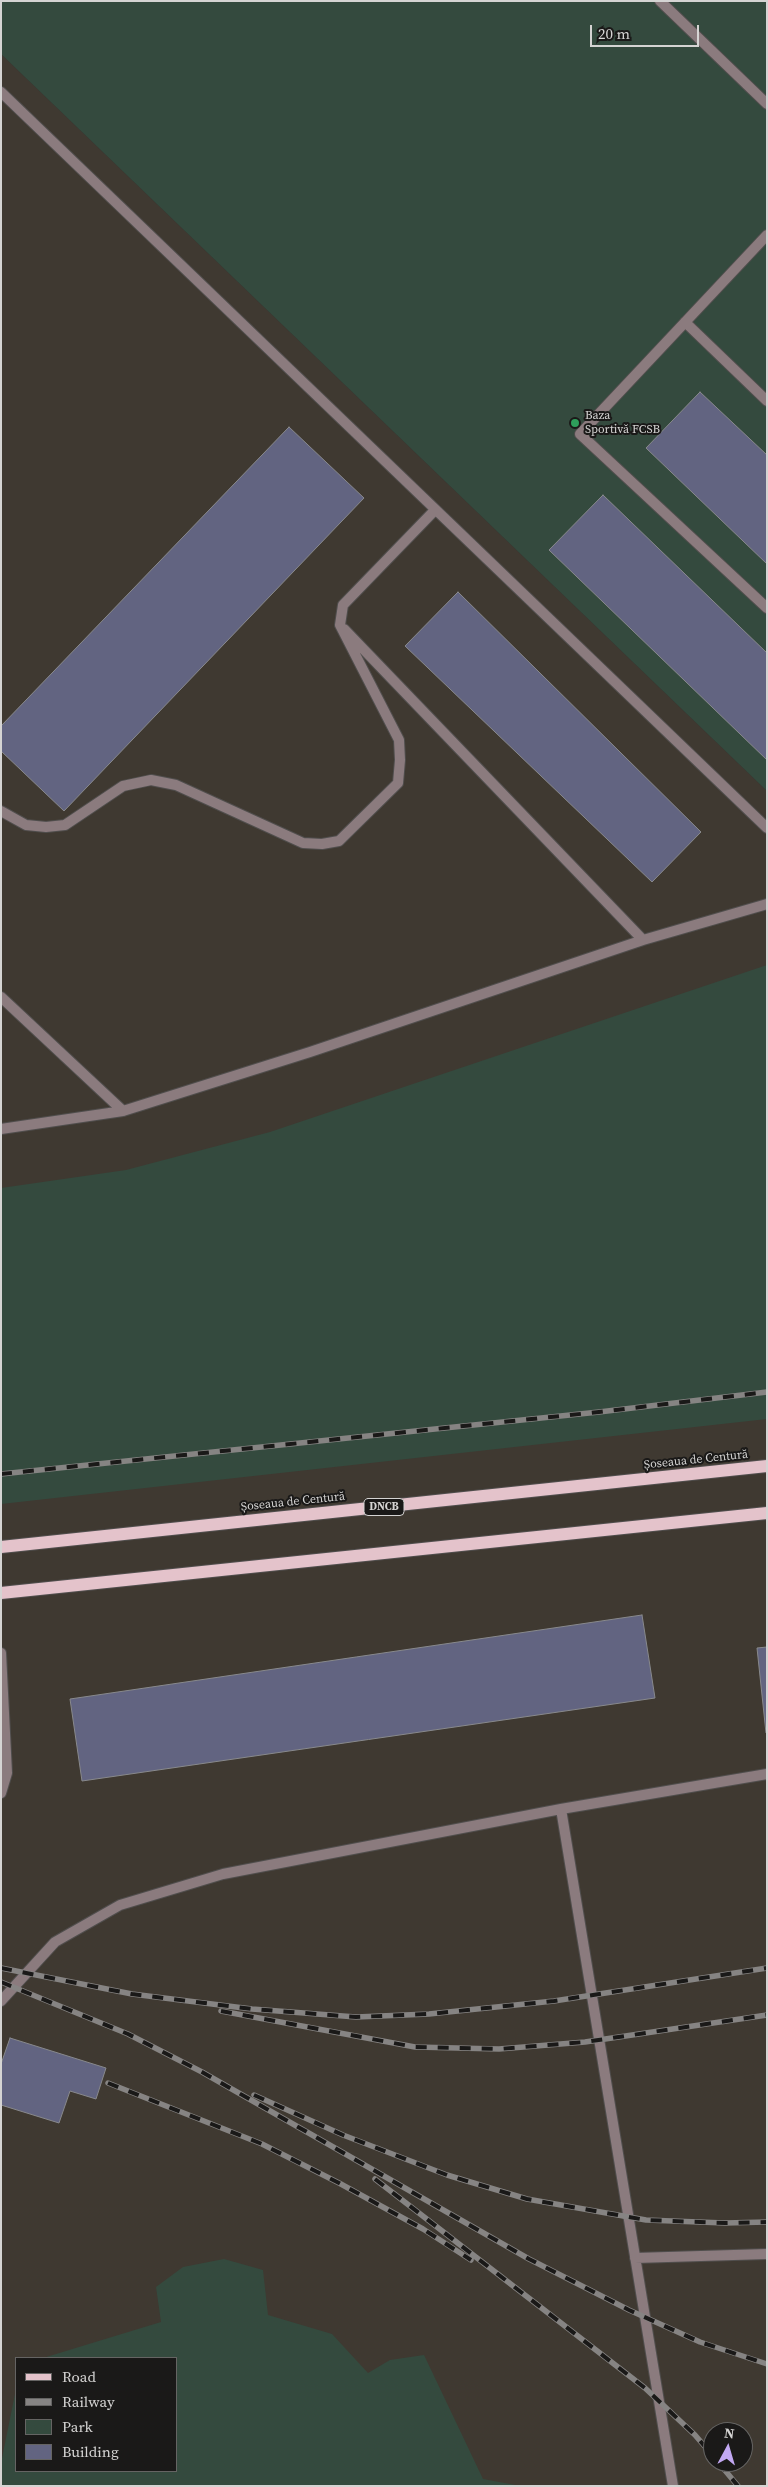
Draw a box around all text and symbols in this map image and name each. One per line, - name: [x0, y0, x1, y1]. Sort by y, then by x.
- scale bar: [593, 15, 702, 47]
- text: 20 m: [598, 23, 630, 44]
- place label: Baza Sportivă FCSB: [585, 409, 660, 437]
- marker: Baza Sportivă FCSB: [569, 417, 581, 429]
- street label: Șoseaua de Centură: [643, 1447, 749, 1473]
- street label: Șoseaua de Centură: [240, 1489, 346, 1515]
- road number: DNCB: [364, 1498, 404, 1515]
- legend: [15, 2357, 178, 2472]
- text: Road: [62, 2366, 96, 2387]
- text: Railway: [62, 2391, 115, 2412]
- text: Park: [62, 2416, 93, 2437]
- north arrow: [703, 2422, 753, 2472]
- text: N: [723, 2423, 736, 2444]
- text: Building: [62, 2441, 119, 2462]

